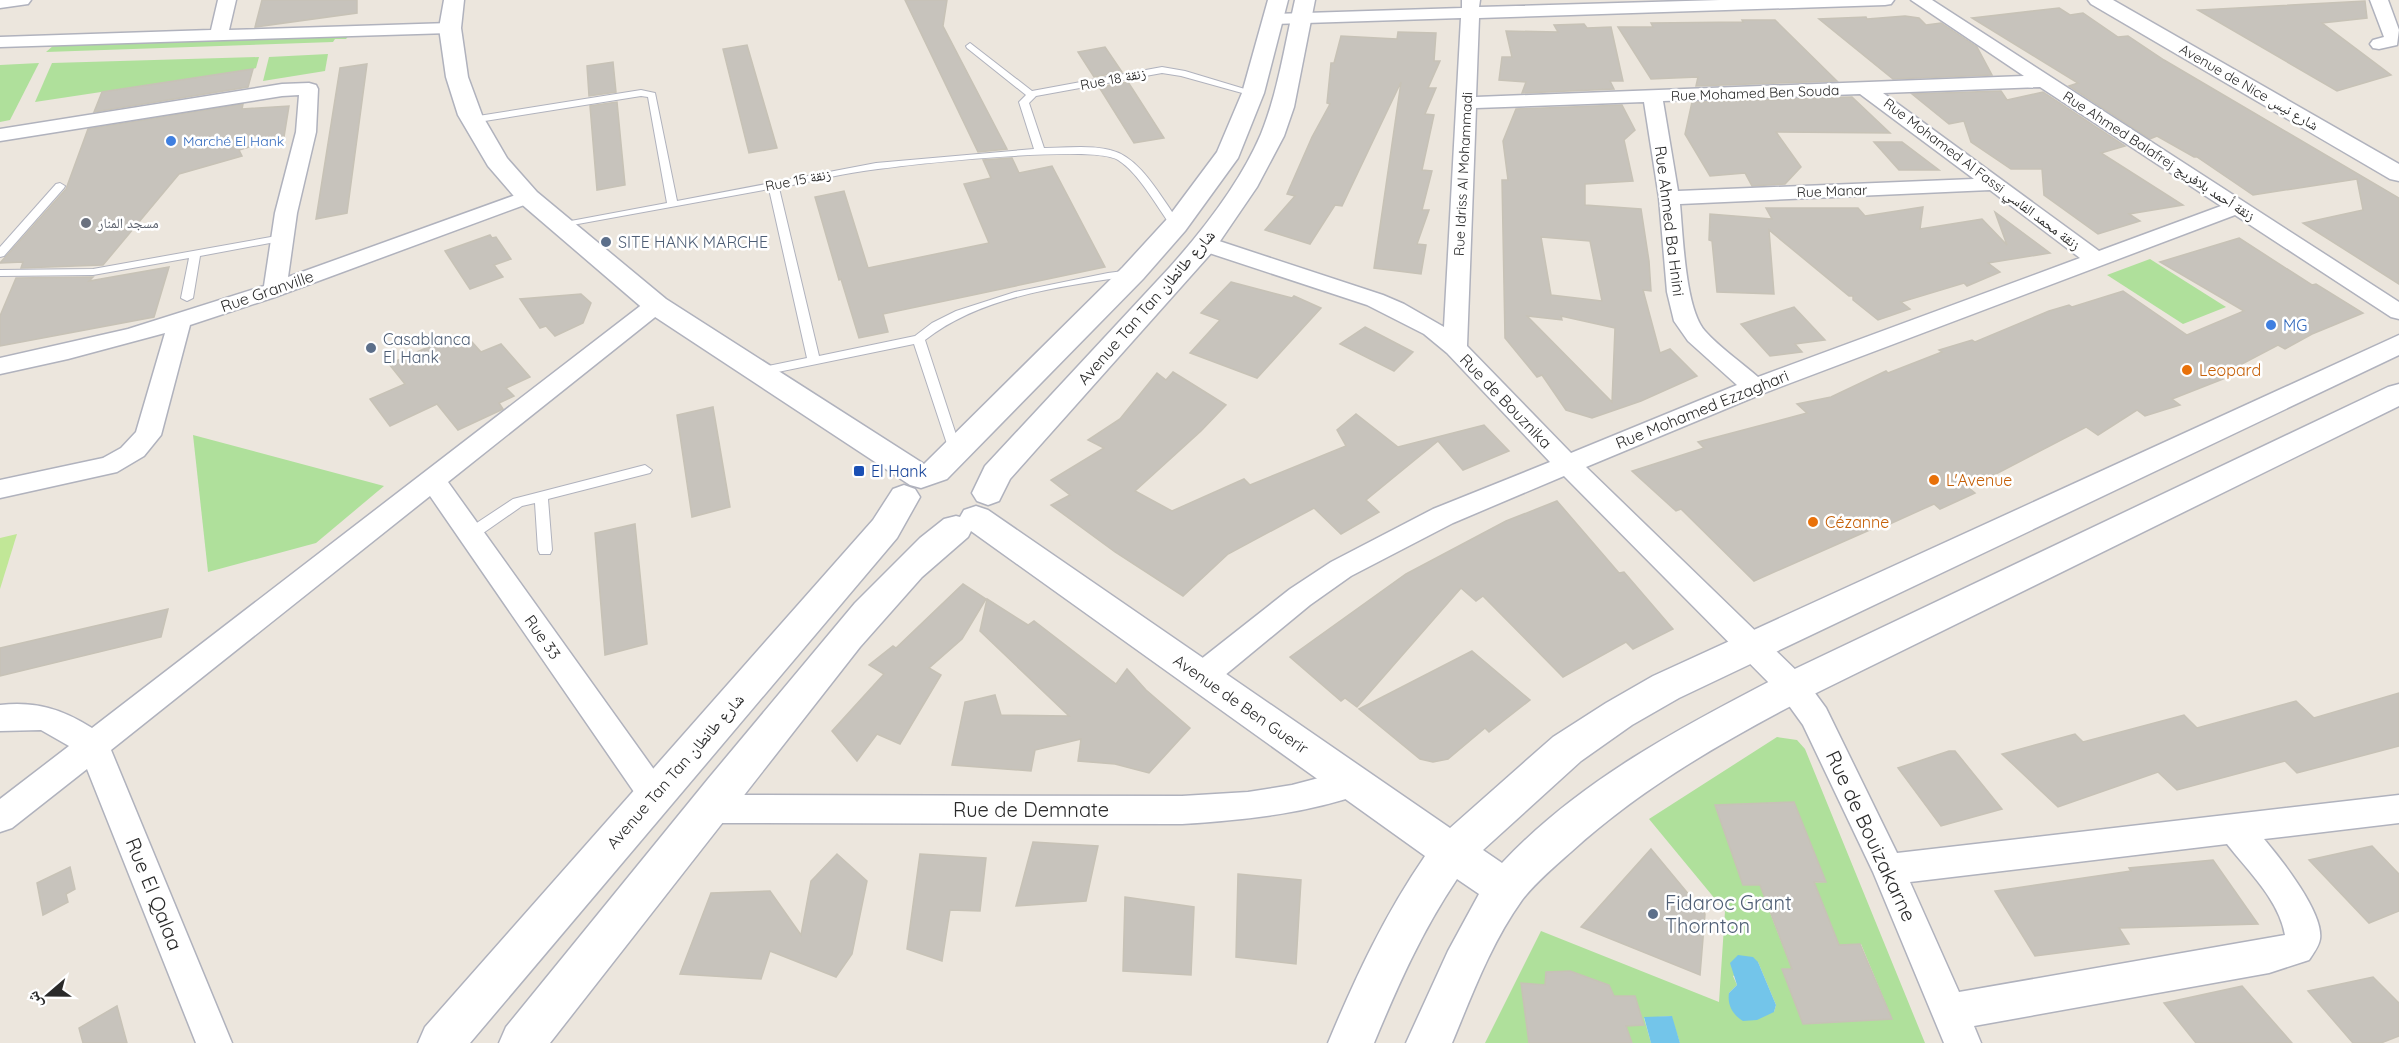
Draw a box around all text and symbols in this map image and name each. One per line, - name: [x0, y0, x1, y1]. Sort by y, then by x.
- street label: Avenue de Nice شارع نيس: [2176, 40, 2322, 135]
- street label: Rue 18 زنقة: [1079, 64, 1147, 94]
- street label: Rue Mohamed Ben Souda: [1670, 81, 1840, 105]
- street label: Rue Ahmed Balafrej زنقة أحمد بلافريج: [2059, 87, 2258, 226]
- street label: Rue Idriss Al Mohammadi: [1450, 91, 1476, 257]
- street label: Rue Mohamed Al Fassi زنقة محمد الفاسي: [1879, 94, 2084, 256]
- place label: Marché El Hank: [183, 132, 284, 150]
- marker: Marché El Hank: [164, 134, 178, 148]
- street label: Rue Ahmed Ba Hnini: [1651, 145, 1689, 297]
- street label: Rue 15 زنقة: [764, 165, 832, 195]
- street label: Rue Manar: [1796, 181, 1868, 201]
- place label: مسجد المنار: [97, 214, 159, 232]
- marker: مسجد المنار: [79, 216, 93, 230]
- street label: Avenue Tan Tan شارع طانطان: [1073, 225, 1220, 389]
- place label: SITE HANK MARCHE: [618, 232, 768, 252]
- marker: SITE HANK MARCHE: [599, 235, 613, 249]
- street label: Rue Granville: [218, 266, 316, 316]
- place label: MG: [2283, 315, 2307, 335]
- marker: MG: [2264, 318, 2278, 332]
- place label: Casablanca El Hank: [383, 329, 471, 367]
- marker: Casablanca El Hank: [364, 341, 378, 355]
- street label: Rue de Bouznika: [1456, 349, 1556, 453]
- place label: Leopard: [2199, 360, 2261, 380]
- marker: Leopard: [2180, 363, 2194, 377]
- street label: Rue Mohamed Ezzaghari: [1613, 365, 1791, 453]
- place label: El Hank: [871, 461, 927, 481]
- marker: El Hank: [852, 464, 866, 478]
- place label: L'Avenue: [1946, 470, 2012, 490]
- marker: L'Avenue: [1927, 473, 1941, 487]
- place label: Cézanne: [1825, 512, 1889, 532]
- marker: Cézanne: [1806, 515, 1820, 529]
- street label: Rue 33: [521, 611, 565, 663]
- street label: Avenue de Ben Guerir: [1170, 650, 1312, 758]
- street label: Avenue Tan Tan شارع طانطان: [602, 689, 749, 853]
- street label: Rue de Bouizakarne: [1821, 746, 1922, 925]
- street label: Rue de Demnate: [953, 797, 1109, 822]
- street label: Rue El Qalaa: [121, 834, 188, 954]
- place label: Fidaroc Grant Thornton: [1665, 890, 1792, 938]
- marker: Fidaroc Grant Thornton: [1646, 907, 1660, 921]
- north arrow: [18, 965, 78, 1025]
- text: ش: [22, 989, 46, 1012]

